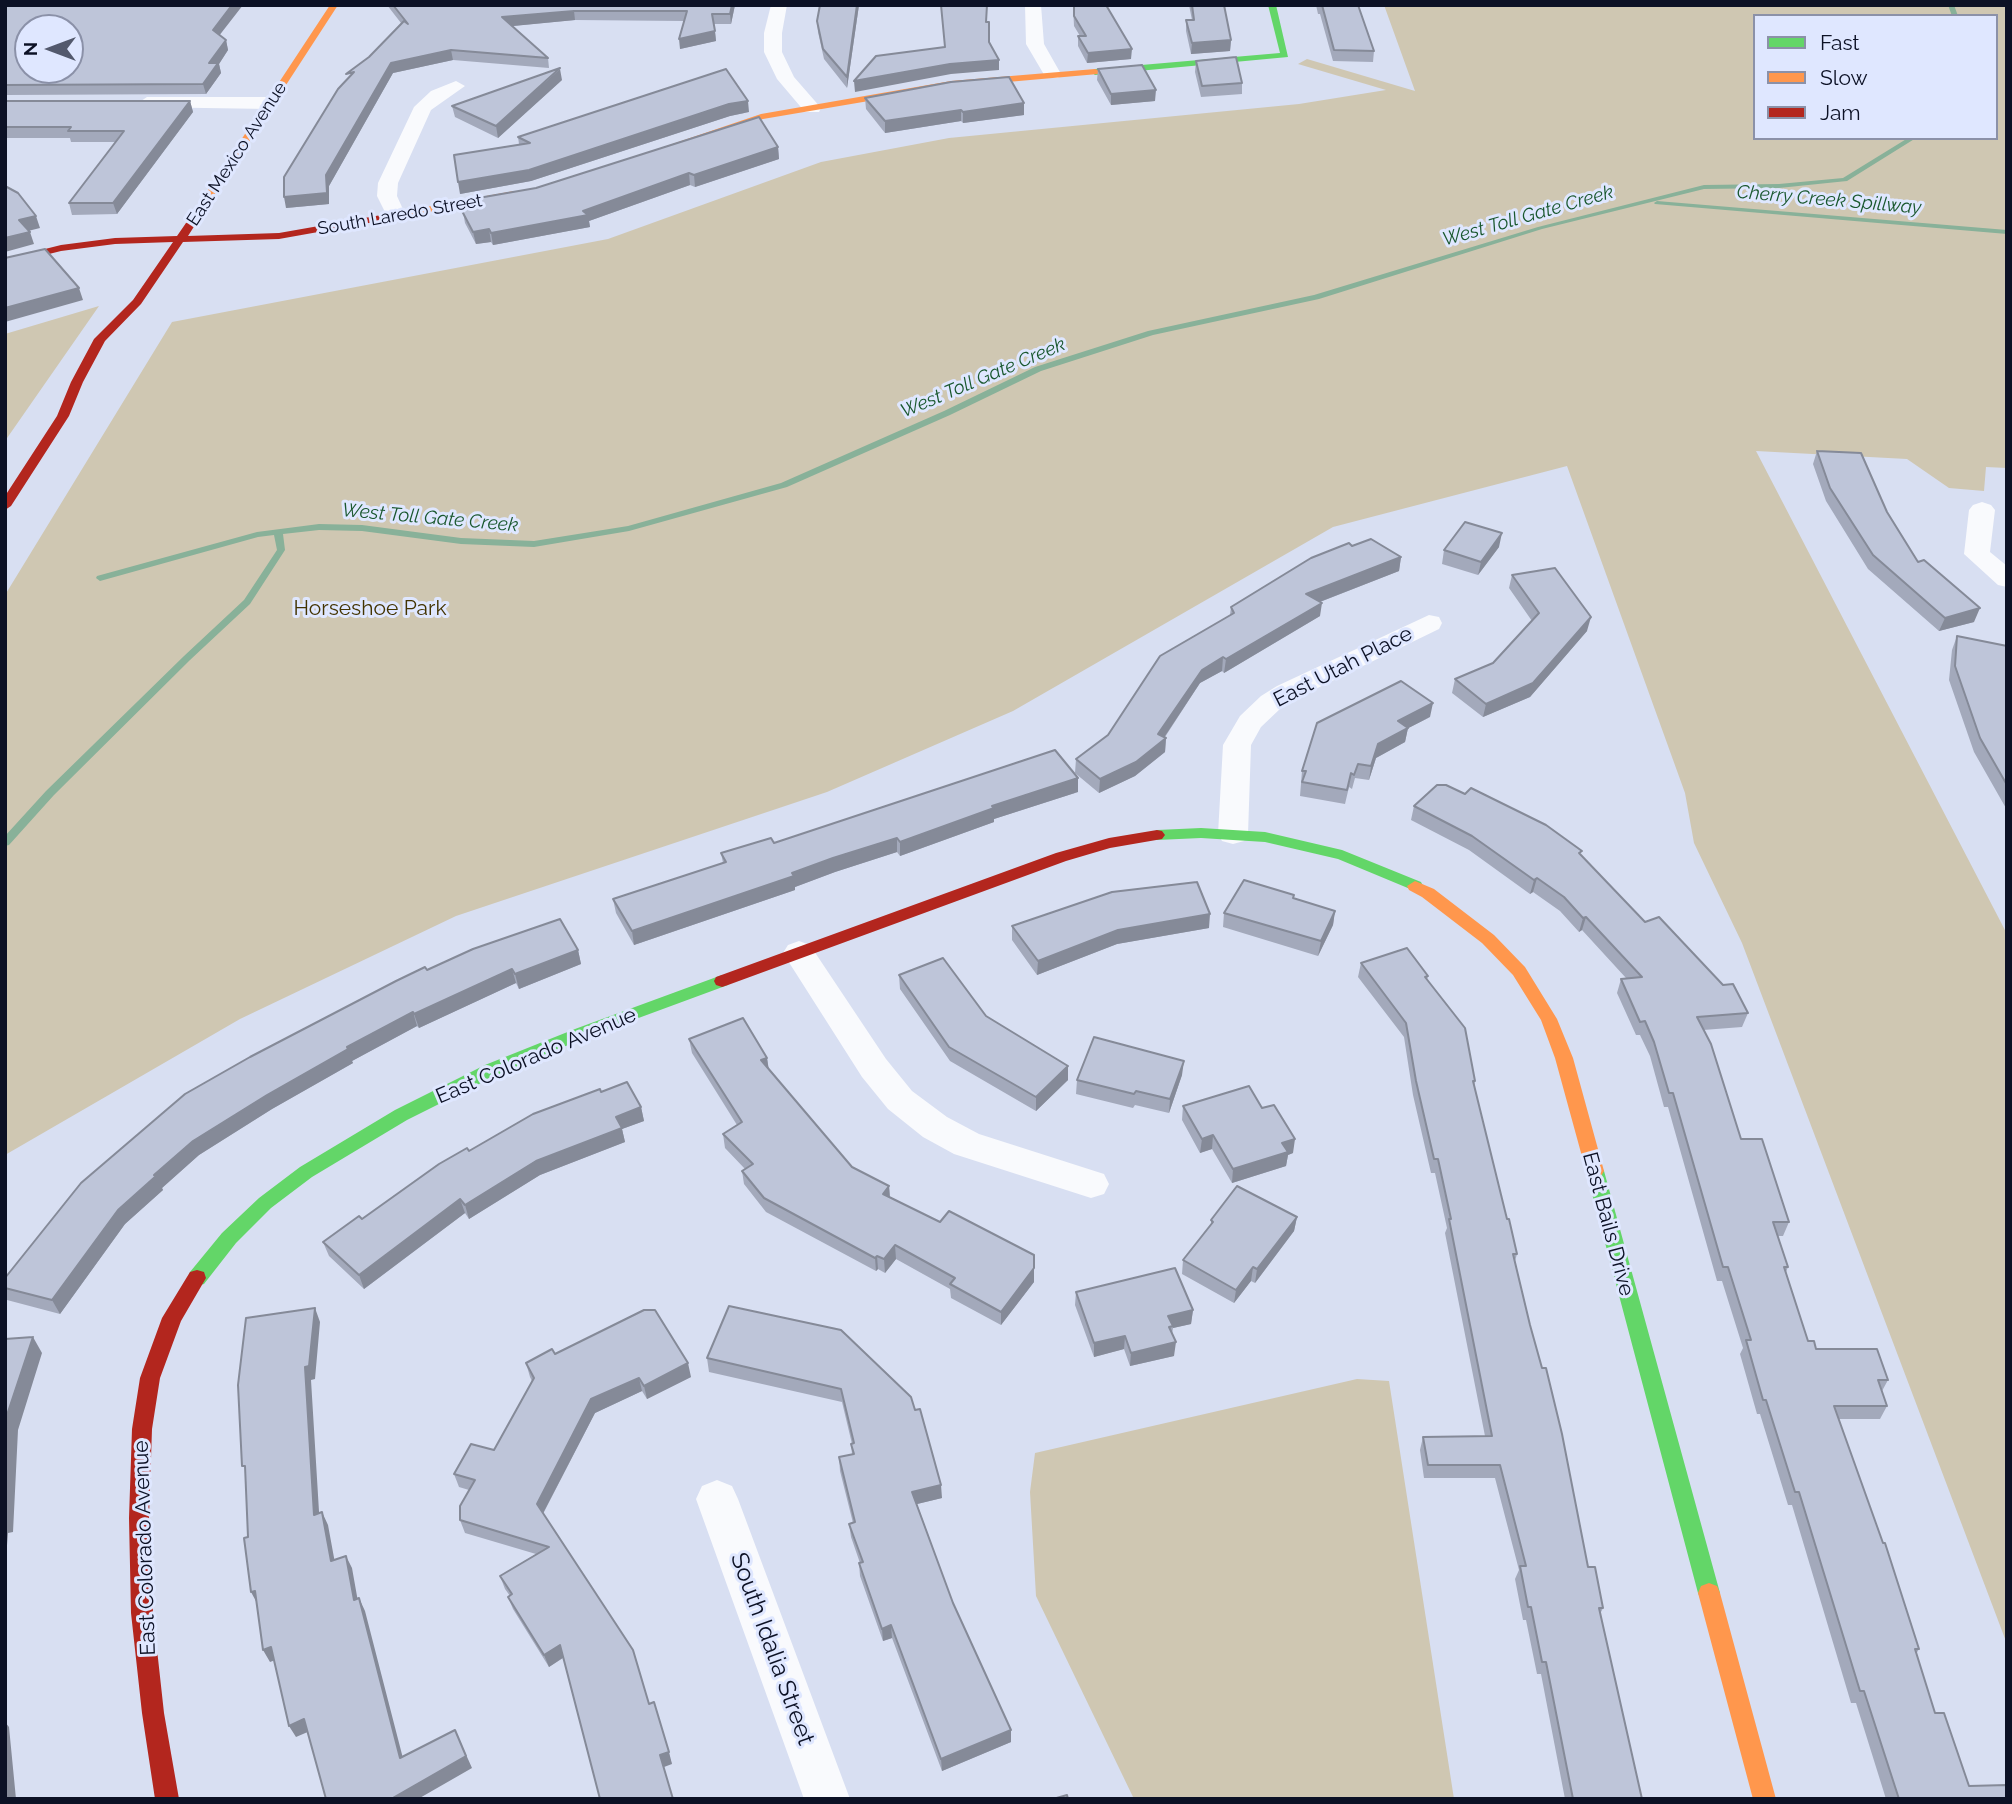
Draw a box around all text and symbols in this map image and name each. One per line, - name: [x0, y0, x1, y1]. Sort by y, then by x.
- north arrow: [14, 14, 84, 84]
- legend: [1753, 14, 1998, 140]
- text: Fast: [1820, 30, 1860, 55]
- text: N: [19, 42, 41, 56]
- text: Slow: [1820, 65, 1868, 90]
- street label: East Mexico Avenue: [182, 78, 292, 230]
- text: Jam: [1820, 100, 1861, 125]
- water label: West Toll Gate Creek: [1440, 181, 1616, 251]
- water label: Cherry Creek Spillway: [1736, 181, 1922, 219]
- street label: South Laredo Street: [316, 190, 484, 240]
- water label: West Toll Gate Creek: [897, 333, 1069, 423]
- water label: West Toll Gate Creek: [341, 499, 519, 537]
- park label: Horseshoe Park: [293, 596, 447, 622]
- street label: East Utah Place: [1269, 621, 1417, 713]
- street label: East Colorado Avenue: [432, 1002, 640, 1110]
- street label: East Bails Drive: [1577, 1149, 1639, 1299]
- street label: East Colorado Avenue: [129, 1440, 161, 1656]
- street label: South Idalia Street: [724, 1549, 820, 1749]

